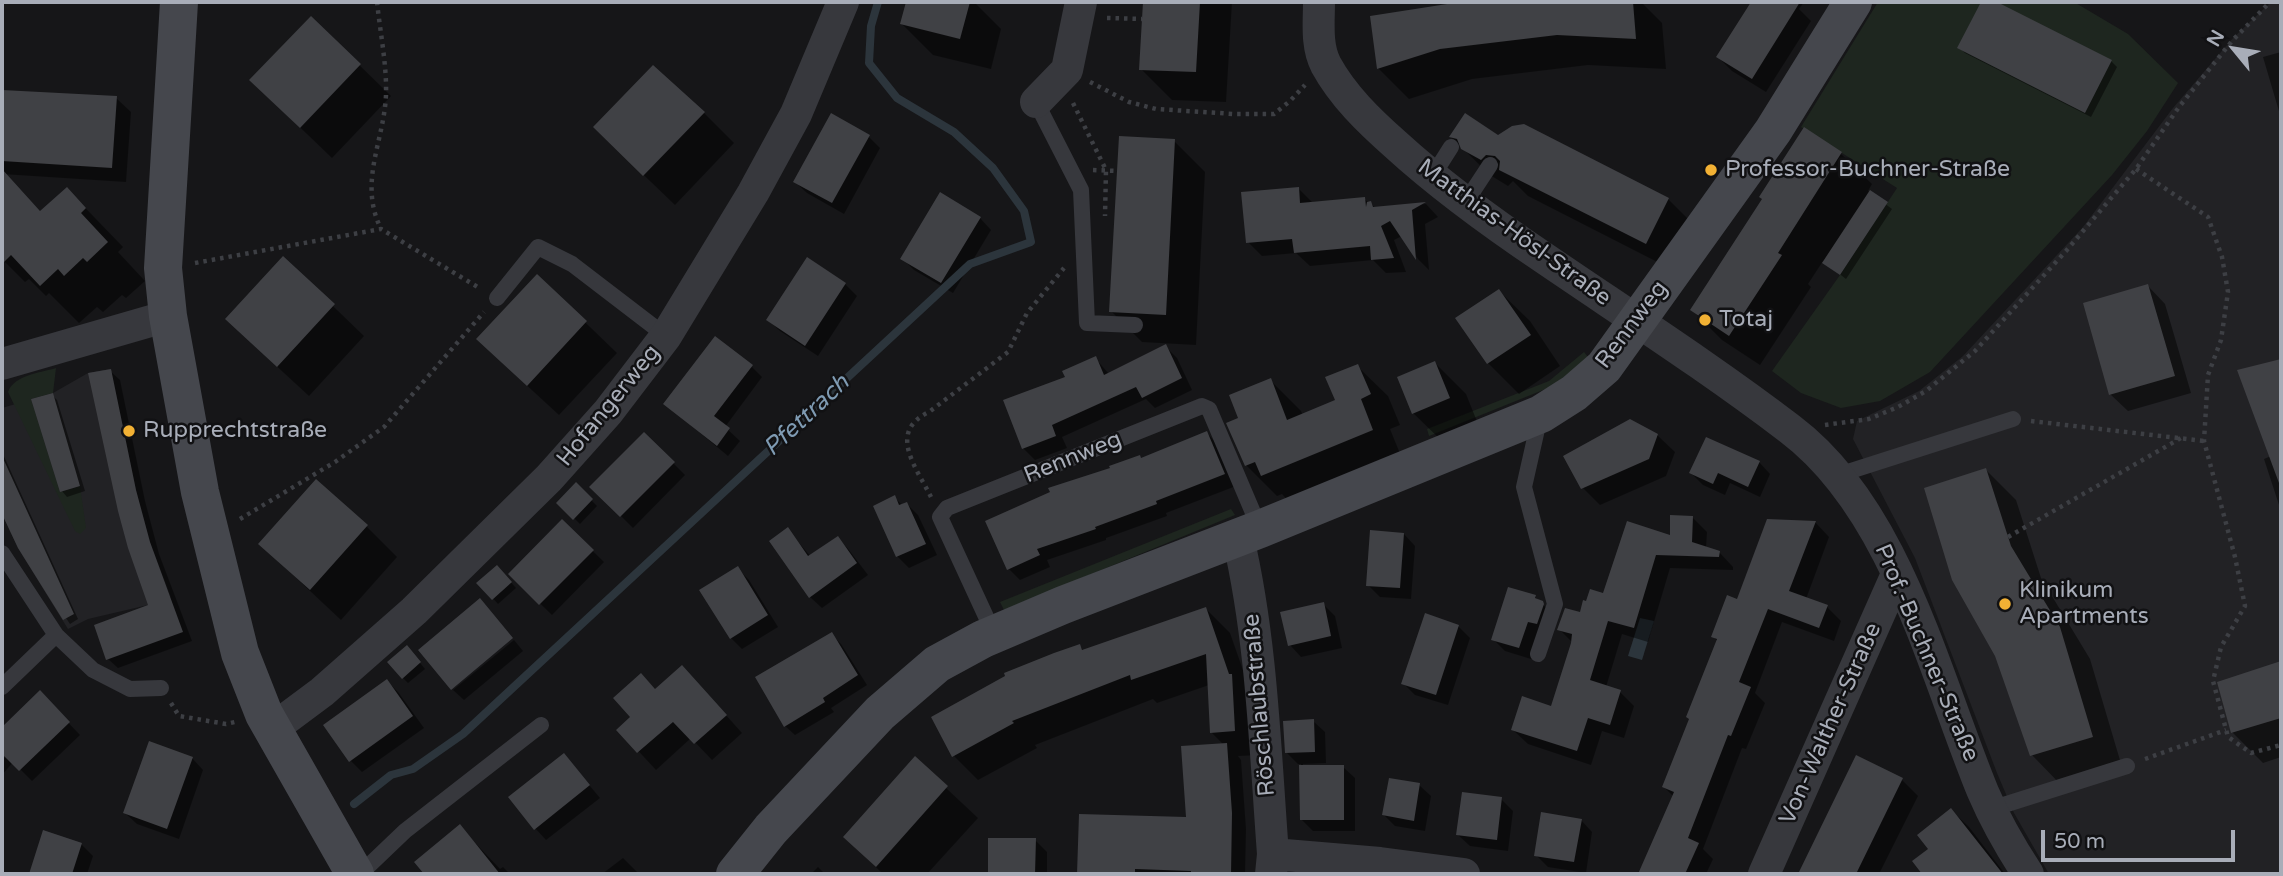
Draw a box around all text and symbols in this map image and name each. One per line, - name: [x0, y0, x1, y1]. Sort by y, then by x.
- north arrow: [2199, 14, 2269, 84]
- text: N: [2202, 26, 2229, 51]
- street label: Matthias-Hösl-Straße: [1412, 154, 1616, 312]
- place label: Professor-Buchner-Straße: [1725, 156, 2010, 184]
- marker: Professor-Buchner-Straße: [1703, 162, 1719, 178]
- street label: Rennweg: [1590, 276, 1674, 374]
- place label: Totaj: [1719, 306, 1773, 334]
- marker: Totaj: [1697, 312, 1713, 328]
- street label: Hofangerweg: [552, 340, 666, 472]
- water label: Pfettrach: [758, 369, 856, 463]
- place label: Rupprechtstraße: [143, 417, 327, 445]
- marker: Rupprechtstraße: [121, 423, 137, 439]
- street label: Rennweg: [1020, 426, 1126, 490]
- street label: Prof.-Buchner-Straße: [1868, 540, 1984, 766]
- place label: Klinikum Apartments: [2019, 577, 2149, 631]
- marker: Klinikum Apartments: [1997, 596, 2013, 612]
- street label: Röschlaubstraße: [1238, 613, 1282, 797]
- street label: Von-Walther-Straße: [1774, 619, 1888, 829]
- scale bar: [2045, 816, 2239, 860]
- text: 50 m: [2054, 829, 2105, 854]

